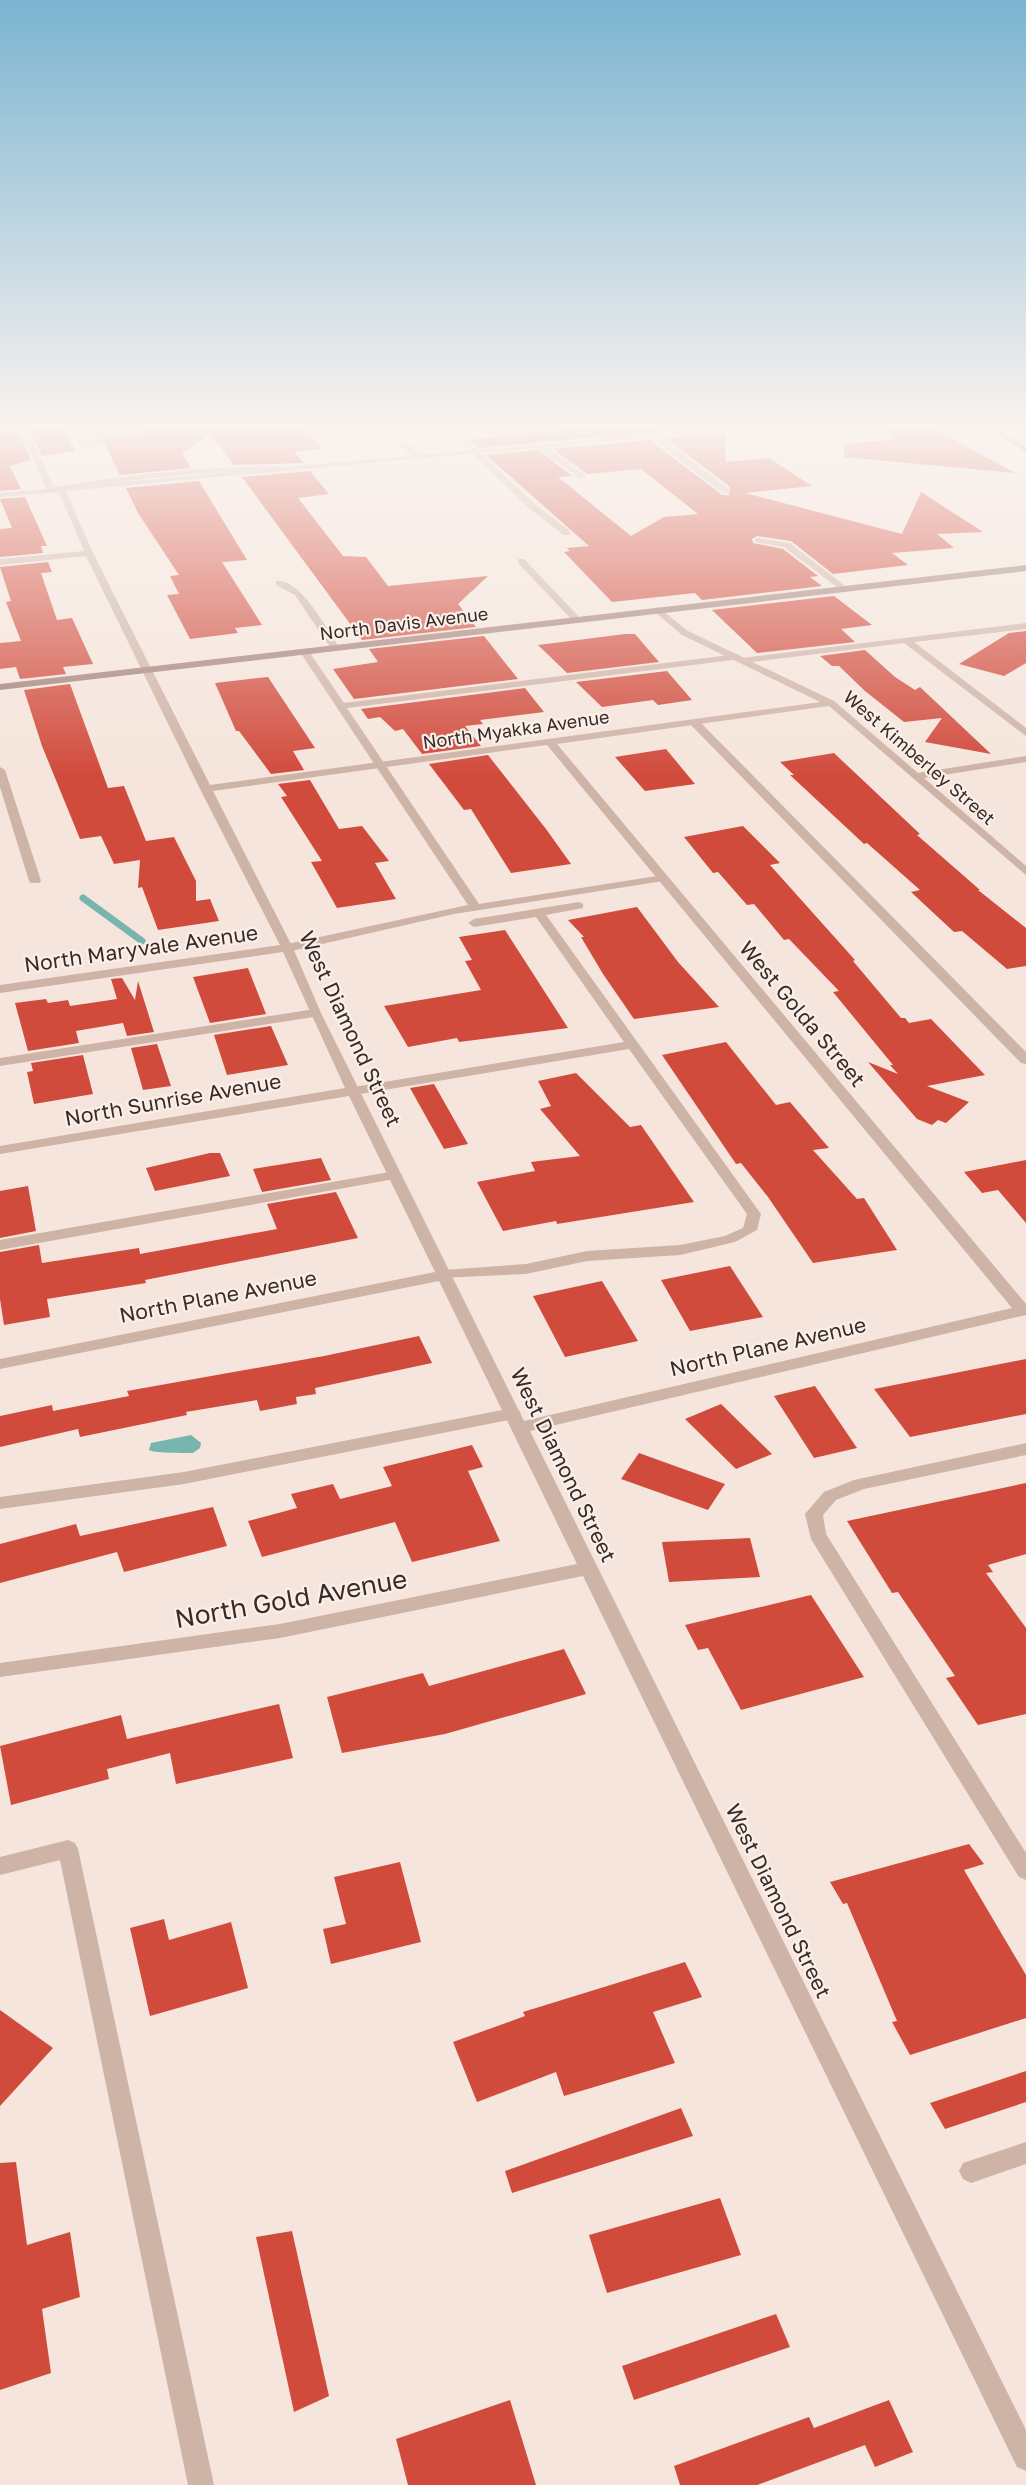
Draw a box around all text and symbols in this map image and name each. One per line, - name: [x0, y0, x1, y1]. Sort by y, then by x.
- street label: North Davis Avenue: [318, 602, 489, 644]
- street label: West Kimberley Street: [839, 685, 1000, 829]
- street label: North Myakka Avenue: [421, 705, 611, 753]
- street label: North Maryvale Avenue: [22, 919, 259, 977]
- street label: West Diamond Street: [294, 927, 408, 1131]
- street label: West Golda Street: [734, 935, 871, 1092]
- street label: North Sunrise Avenue: [63, 1067, 283, 1131]
- street label: North Plane Avenue: [117, 1264, 319, 1328]
- street label: North Plane Avenue: [667, 1311, 868, 1381]
- street label: West Diamond Street: [506, 1363, 622, 1566]
- street label: North Gold Avenue: [172, 1563, 409, 1634]
- street label: West Diamond Street: [721, 1799, 837, 2002]

